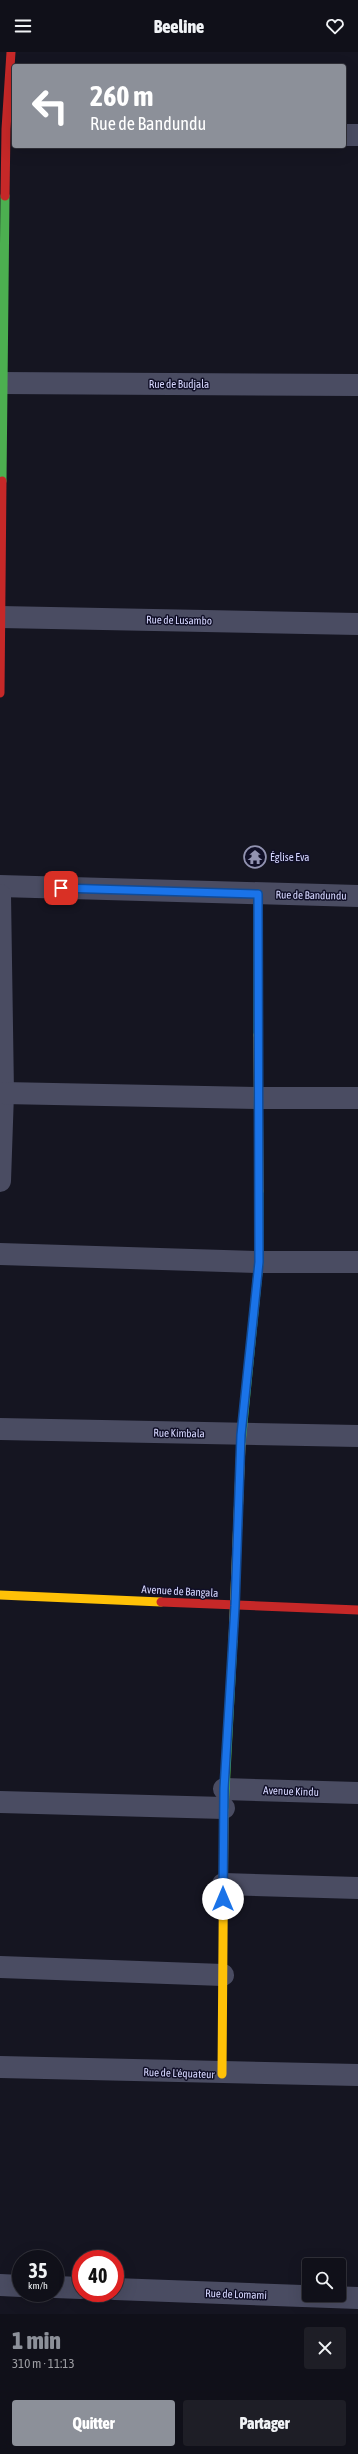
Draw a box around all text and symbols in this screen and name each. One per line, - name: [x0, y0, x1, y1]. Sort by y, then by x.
- icon: menu: [12, 15, 34, 37]
- icon: heart: [324, 15, 346, 37]
- text: Beeline: [154, 16, 204, 37]
- icon: left: [24, 80, 76, 132]
- text: 260 m: [90, 80, 153, 112]
- text: Rue de Bandundu: [90, 113, 206, 134]
- street label: Rue de Budjala: [149, 378, 209, 390]
- street label: Rue de Lusambo: [146, 613, 212, 627]
- temple icon: Église Eva: [242, 844, 268, 870]
- place label: Église Eva: [270, 851, 309, 863]
- pin: [44, 871, 78, 905]
- icon: arrive: [50, 877, 72, 899]
- street label: Rue de Bandundu: [275, 888, 347, 902]
- street label: Rue Kimbala: [153, 1427, 205, 1439]
- street label: Avenue de Bangala: [141, 1583, 219, 1599]
- street label: Avenue Kindu: [263, 1784, 319, 1798]
- position arrow: [202, 1878, 244, 1920]
- street label: Rue de L'équateur: [143, 2066, 216, 2080]
- speed limit sign: 40: [72, 2250, 124, 2302]
- map controls: [302, 2258, 346, 2302]
- button: search: [302, 2258, 346, 2302]
- text: 35: [29, 2259, 47, 2282]
- text: km/h: [28, 2280, 48, 2291]
- street label: Rue de Lomami: [205, 2287, 267, 2301]
- text: 1 min: [12, 2327, 61, 2354]
- button: close: [304, 2327, 346, 2369]
- text: 310 m · 11:13: [12, 2356, 75, 2371]
- button: Quitter: [12, 2400, 175, 2446]
- button: Partager: [183, 2400, 346, 2446]

